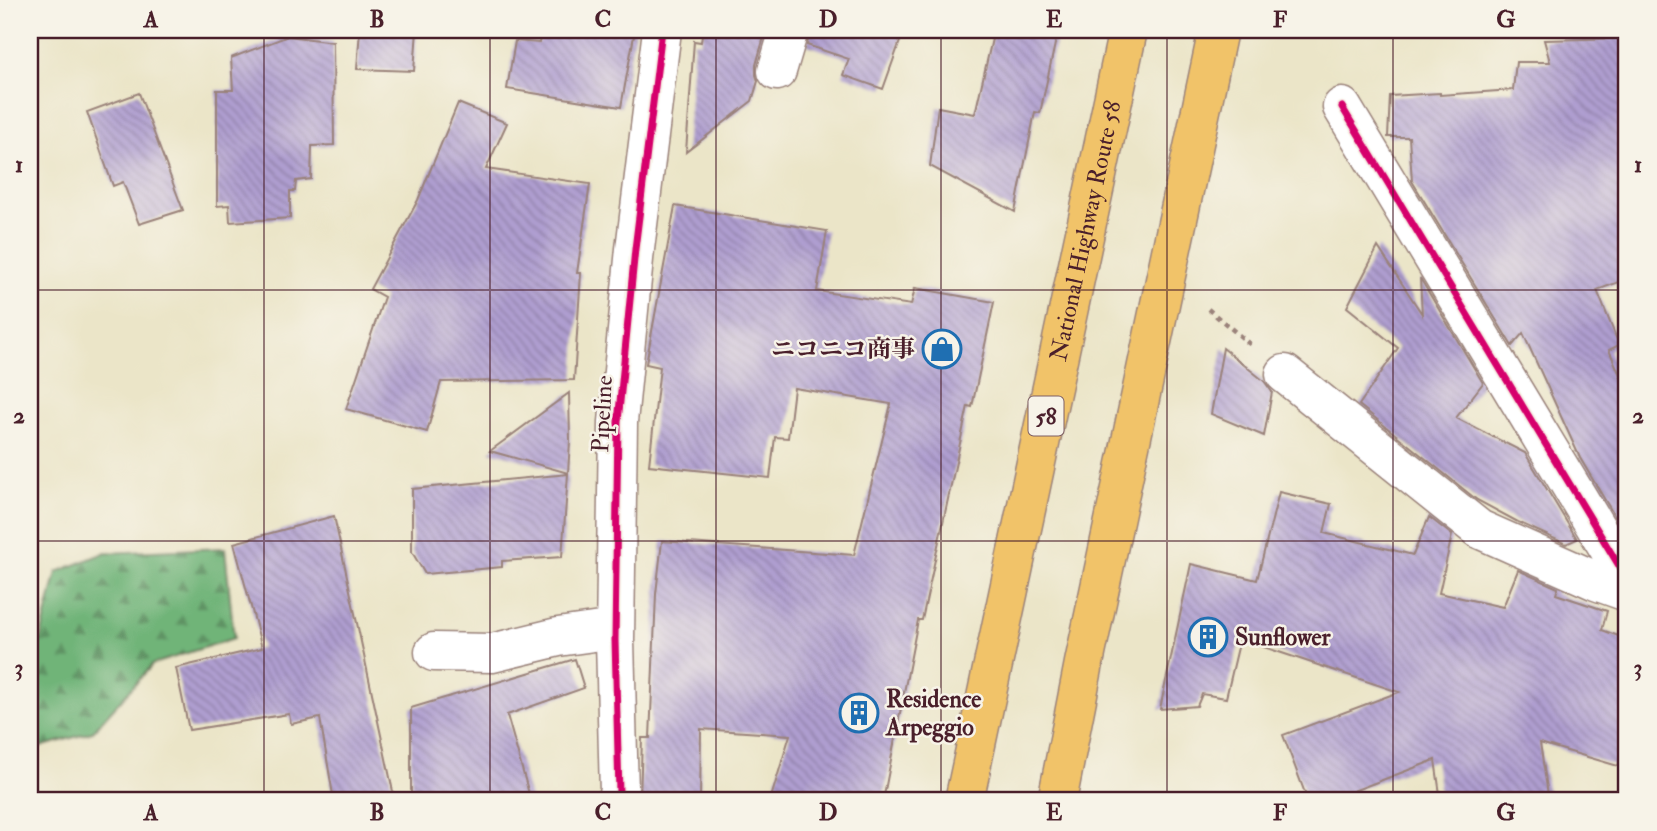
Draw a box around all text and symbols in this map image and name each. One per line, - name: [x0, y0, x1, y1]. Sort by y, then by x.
- text: A: [143, 5, 159, 34]
- text: B: [369, 5, 385, 34]
- text: C: [595, 5, 611, 34]
- text: D: [819, 5, 837, 34]
- text: E: [1046, 5, 1063, 34]
- text: F: [1273, 5, 1288, 34]
- text: G: [1496, 5, 1516, 34]
- street label: National Highway Route 58: [1043, 98, 1129, 364]
- text: 1: [15, 150, 23, 179]
- text: 1: [1634, 150, 1642, 179]
- shop icon: ニコニコ商事: [921, 328, 963, 370]
- place label: ニコニコ商事: [771, 334, 915, 365]
- street label: Pipeline: [585, 375, 620, 453]
- road number: 58: [1028, 396, 1064, 436]
- text: 2: [13, 401, 25, 430]
- text: 2: [1632, 401, 1644, 430]
- building icon: Sunflower: [1187, 616, 1229, 658]
- place label: Sunflower: [1235, 622, 1332, 653]
- text: 3: [15, 653, 23, 682]
- text: 3: [1634, 653, 1642, 682]
- place label: Residence Arpeggio: [885, 684, 981, 743]
- building icon: Residence Arpeggio: [838, 692, 880, 734]
- text: A: [143, 798, 159, 827]
- text: B: [369, 798, 385, 827]
- text: C: [595, 798, 611, 827]
- text: D: [819, 798, 837, 827]
- text: E: [1046, 798, 1063, 827]
- text: F: [1273, 798, 1288, 827]
- text: G: [1496, 798, 1516, 827]

